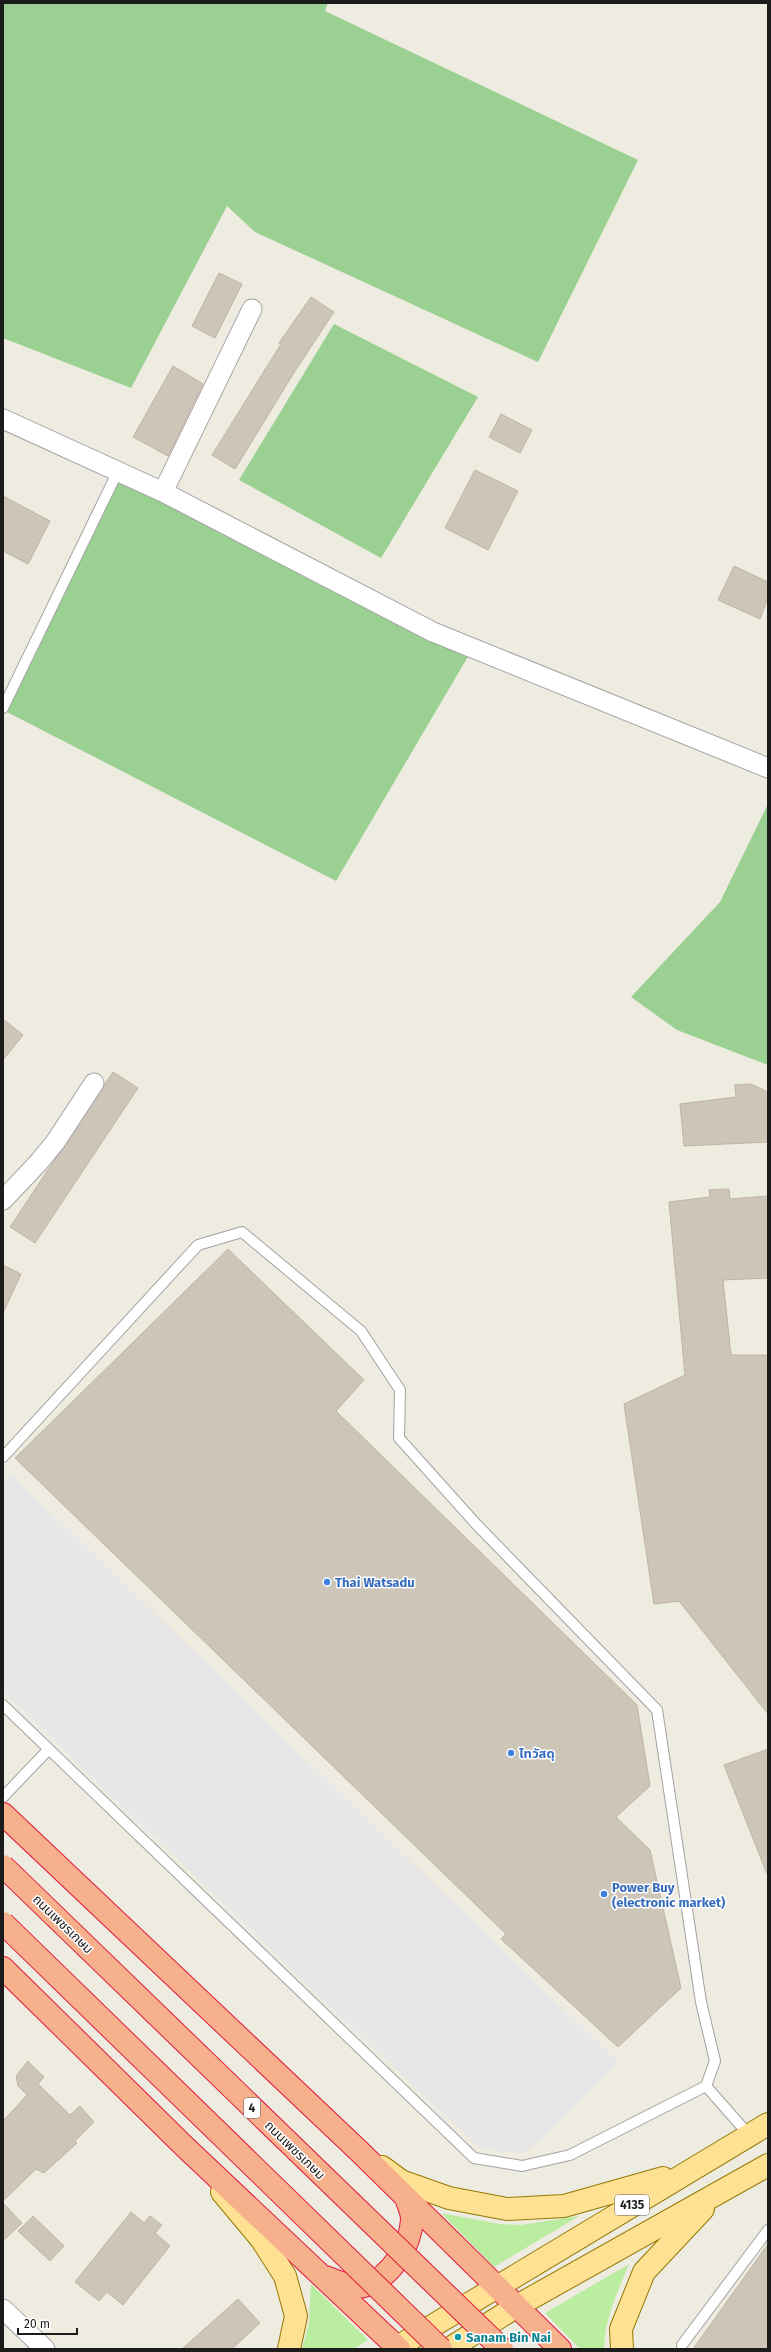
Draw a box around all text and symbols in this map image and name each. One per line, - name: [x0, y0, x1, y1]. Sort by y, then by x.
- place label: Thai Watsadu: [335, 1575, 415, 1590]
- marker: Thai Watsadu: [322, 1577, 332, 1587]
- place label: ไทวัสดุ: [519, 1746, 555, 1761]
- marker: ไทวัสดุ: [506, 1748, 516, 1758]
- place label: Power Buy (electronic market): [612, 1880, 725, 1910]
- marker: Power Buy (electronic market): [599, 1889, 609, 1899]
- street label: ถนนเพชรเกษม: [30, 1892, 96, 1956]
- road number: 4: [244, 2098, 260, 2118]
- street label: ถนนเพชรเกษม: [262, 2118, 328, 2182]
- road number: 4135: [615, 2195, 649, 2215]
- scale bar: [18, 2310, 77, 2336]
- text: 20 m: [24, 2317, 50, 2331]
- place label: Sanam Bin Nai: [466, 2330, 551, 2345]
- marker: Sanam Bin Nai: [453, 2332, 463, 2342]

